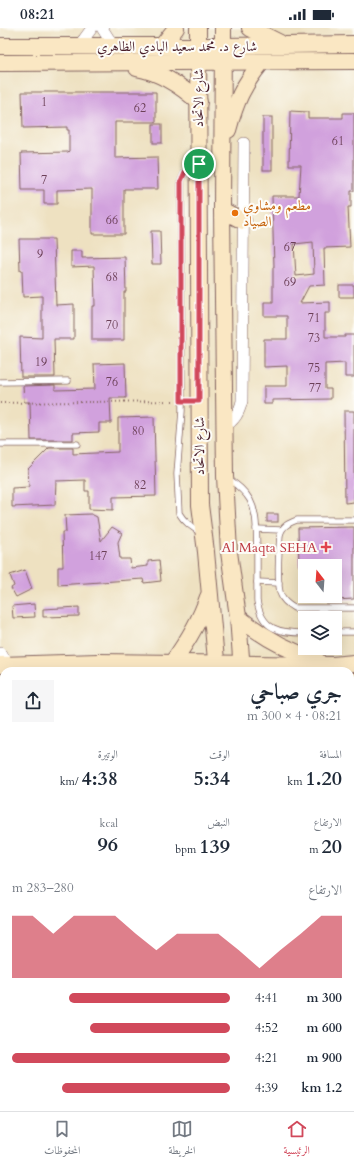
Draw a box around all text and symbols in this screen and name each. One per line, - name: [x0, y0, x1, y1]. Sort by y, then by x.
- text: 08:21: [20, 4, 55, 24]
- street label: شارع د. محمد سعيد البادي الظاهري: [97, 37, 257, 58]
- street label: شارع الاتحاد: [189, 69, 210, 127]
- house number: 1: [41, 94, 47, 110]
- house number: 62: [134, 100, 146, 116]
- house number: 61: [332, 133, 344, 149]
- pin: [182, 147, 216, 181]
- icon: arrive: [188, 153, 210, 175]
- house number: 7: [41, 172, 47, 188]
- place label: مطعم ومشاوي الصياد: [243, 196, 311, 231]
- marker: مطعم ومشاوي الصياد: [230, 208, 240, 218]
- house number: 66: [106, 212, 118, 228]
- house number: 67: [284, 239, 296, 255]
- house number: 9: [37, 246, 43, 262]
- house number: 68: [106, 269, 118, 285]
- house number: 69: [284, 274, 296, 290]
- house number: 71: [308, 310, 320, 326]
- house number: 70: [106, 317, 118, 333]
- house number: 73: [308, 330, 320, 346]
- house number: 19: [35, 354, 47, 370]
- house number: 75: [308, 360, 320, 376]
- house number: 76: [106, 374, 118, 390]
- house number: 77: [309, 380, 321, 396]
- street label: شارع الاتحاد: [190, 417, 211, 475]
- house number: 80: [132, 423, 144, 439]
- house number: 82: [134, 477, 146, 493]
- place label: Al Maqta SEHA: [221, 538, 317, 557]
- marker: Al Maqta SEHA: [320, 541, 332, 553]
- house number: 147: [89, 548, 107, 564]
- north arrow: [298, 559, 342, 603]
- map controls: [298, 559, 342, 655]
- button: layers: [298, 611, 342, 655]
- text: جري صباحي: [250, 677, 342, 707]
- button: share: [12, 680, 54, 722]
- text: 08:21 · 4 × 300 m: [247, 707, 342, 725]
- text: الوتيرة: [98, 747, 118, 762]
- text: الوقت: [209, 747, 230, 762]
- text: المسافة: [320, 747, 342, 762]
- text: 4:38: [81, 765, 118, 792]
- text: 5:34: [193, 765, 230, 792]
- text: 1.20: [305, 765, 342, 792]
- text: /km: [60, 774, 81, 789]
- text: km: [287, 774, 305, 789]
- text: النبض: [207, 815, 230, 830]
- text: الارتفاع: [313, 815, 342, 830]
- text: kcal: [100, 816, 118, 831]
- text: 96: [98, 831, 118, 858]
- text: 139: [199, 833, 230, 860]
- text: 20: [322, 833, 342, 860]
- text: bpm: [175, 842, 199, 857]
- text: m: [309, 842, 322, 857]
- text: 280–283 m: [12, 879, 74, 897]
- text: الارتفاع: [308, 881, 342, 899]
- text: 4:41: [255, 989, 278, 1007]
- text: 300 m: [307, 989, 342, 1007]
- text: 4:52: [255, 1019, 278, 1037]
- text: 600 m: [307, 1019, 342, 1037]
- text: 4:21: [255, 1049, 278, 1067]
- text: 900 m: [307, 1049, 342, 1067]
- text: 4:39: [255, 1079, 278, 1097]
- text: 1.2 km: [301, 1079, 342, 1097]
- tab: المحفوظات: [44, 1118, 80, 1161]
- tab: الخريطة: [169, 1118, 195, 1161]
- tab: الرئيسية: [283, 1118, 310, 1161]

